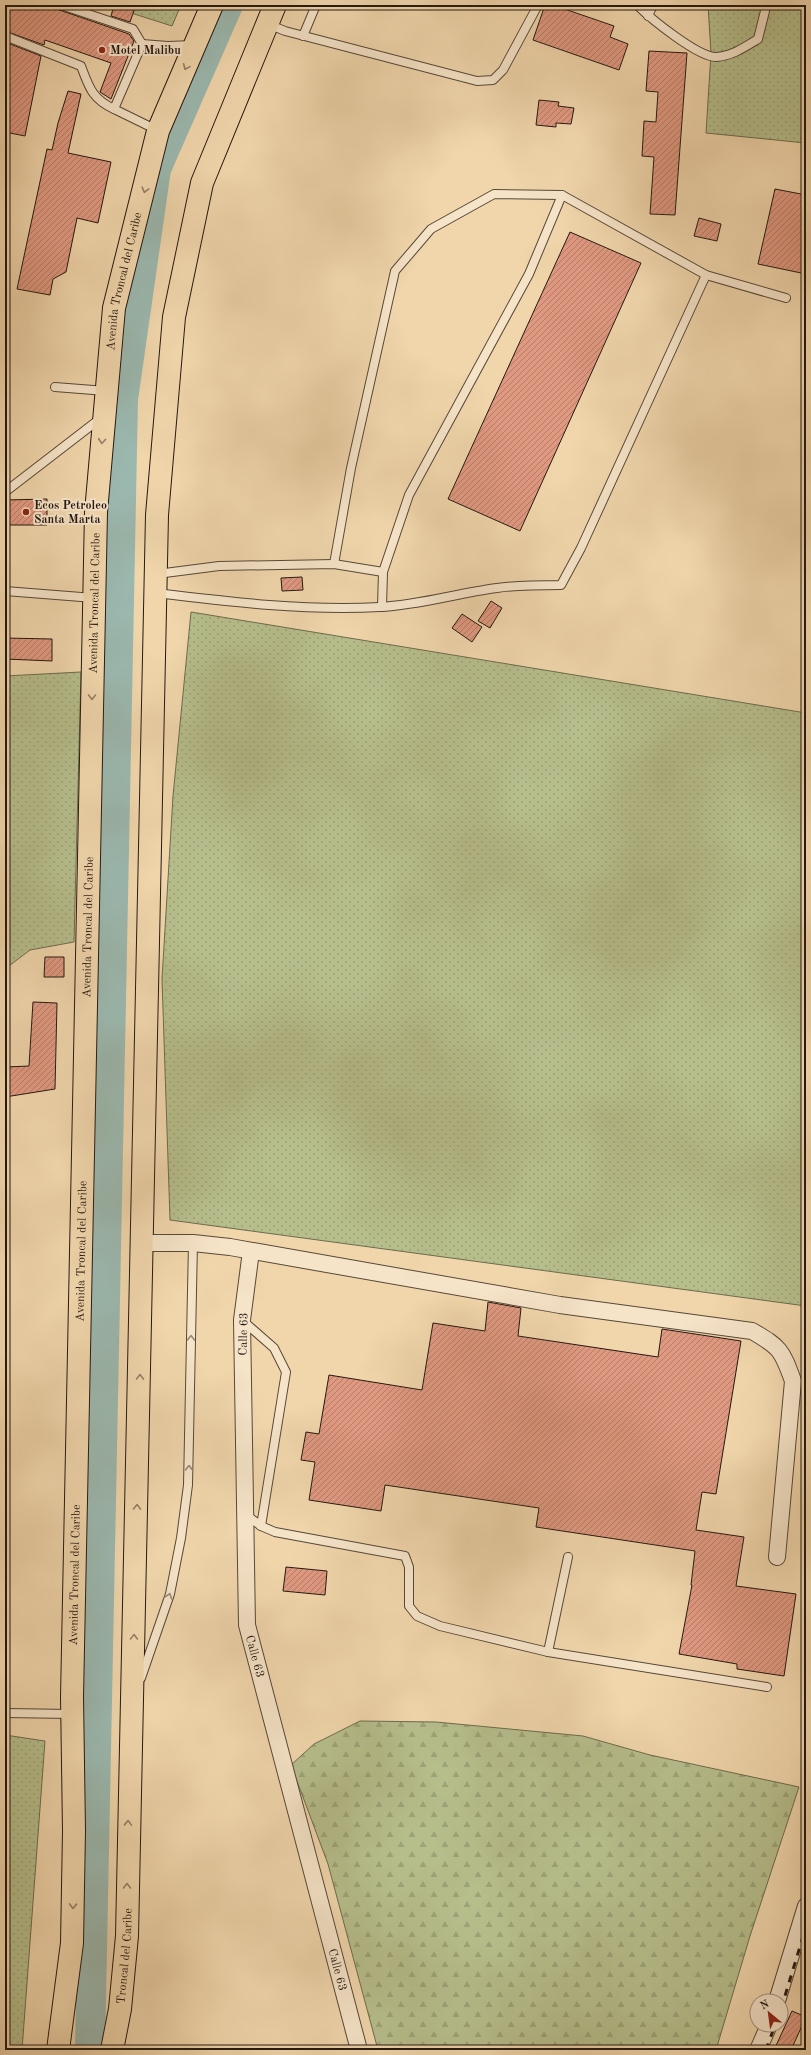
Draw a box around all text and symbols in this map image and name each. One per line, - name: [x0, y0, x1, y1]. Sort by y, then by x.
- marker: Motel Malibu: [97, 45, 107, 55]
- place label: Motel Malibu: [110, 45, 181, 57]
- one-way arrow: [183, 63, 191, 70]
- one-way arrow: [141, 186, 150, 193]
- street label: Avenida Troncal del Caribe: [105, 211, 145, 351]
- one-way arrow: [98, 438, 107, 444]
- place label: Ecos Petroleo Santa Marta: [34, 500, 107, 526]
- marker: Ecos Petroleo Santa Marta: [21, 507, 31, 517]
- street label: Avenida Troncal del Caribe: [88, 532, 103, 674]
- one-way arrow: [88, 694, 96, 700]
- street label: Avenida Troncal del Caribe: [81, 856, 96, 998]
- street label: Avenida Troncal del Caribe: [75, 1180, 89, 1322]
- street label: Calle 63: [238, 1312, 250, 1356]
- one-way arrow: [187, 1335, 195, 1341]
- one-way arrow: [136, 1374, 144, 1380]
- one-way arrow: [185, 1465, 193, 1471]
- street label: Avenida Troncal del Caribe: [68, 1504, 83, 1646]
- one-way arrow: [133, 1504, 141, 1510]
- one-way arrow: [164, 1593, 173, 1600]
- one-way arrow: [130, 1634, 139, 1640]
- street label: Calle 63: [243, 1634, 266, 1679]
- one-way arrow: [124, 1820, 133, 1826]
- one-way arrow: [123, 1883, 131, 1889]
- one-way arrow: [69, 1903, 77, 1909]
- street label: Troncal del Caribe: [116, 1908, 135, 2004]
- street label: Calle 63: [326, 1947, 348, 1992]
- north arrow: [749, 1993, 789, 2033]
- text: N: [759, 1998, 772, 2012]

